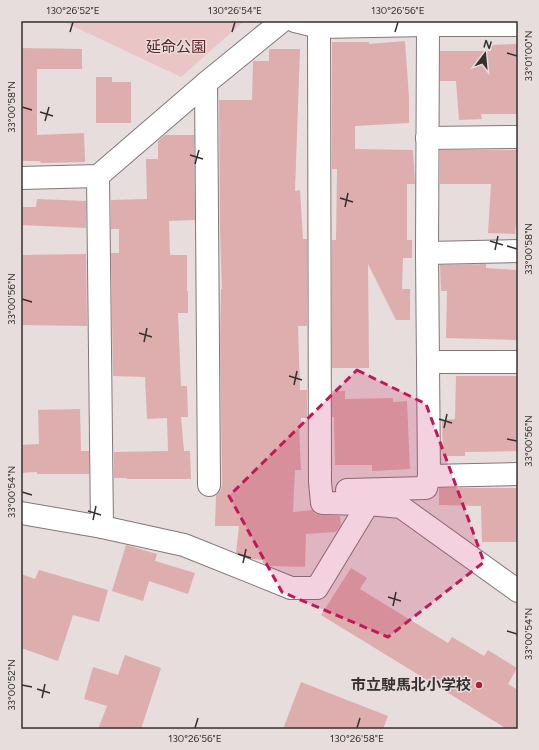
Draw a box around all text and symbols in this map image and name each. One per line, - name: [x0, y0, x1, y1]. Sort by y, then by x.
- text: 130°26'52"E: [46, 4, 100, 17]
- text: 130°26'54"E: [208, 4, 262, 17]
- text: 130°26'56"E: [371, 4, 425, 17]
- text: 33°01'00"N: [522, 31, 535, 81]
- north arrow: [465, 34, 505, 74]
- text: N: [482, 37, 494, 52]
- park label: 延命公園: [146, 38, 206, 56]
- text: 33°00'58"N: [5, 81, 18, 133]
- text: 33°00'58"N: [522, 223, 535, 275]
- text: 33°00'56"N: [5, 273, 18, 325]
- text: 33°00'56"N: [522, 415, 535, 467]
- text: 33°00'54"N: [5, 466, 18, 518]
- text: 33°00'54"N: [522, 608, 535, 660]
- text: 33°00'52"N: [5, 659, 18, 711]
- place label: 市立駛馬北小学校: [351, 676, 471, 694]
- marker: 市立駛馬北小学校: [474, 680, 484, 690]
- text: 130°26'56"E: [168, 732, 222, 745]
- text: 130°26'58"E: [330, 732, 384, 745]

